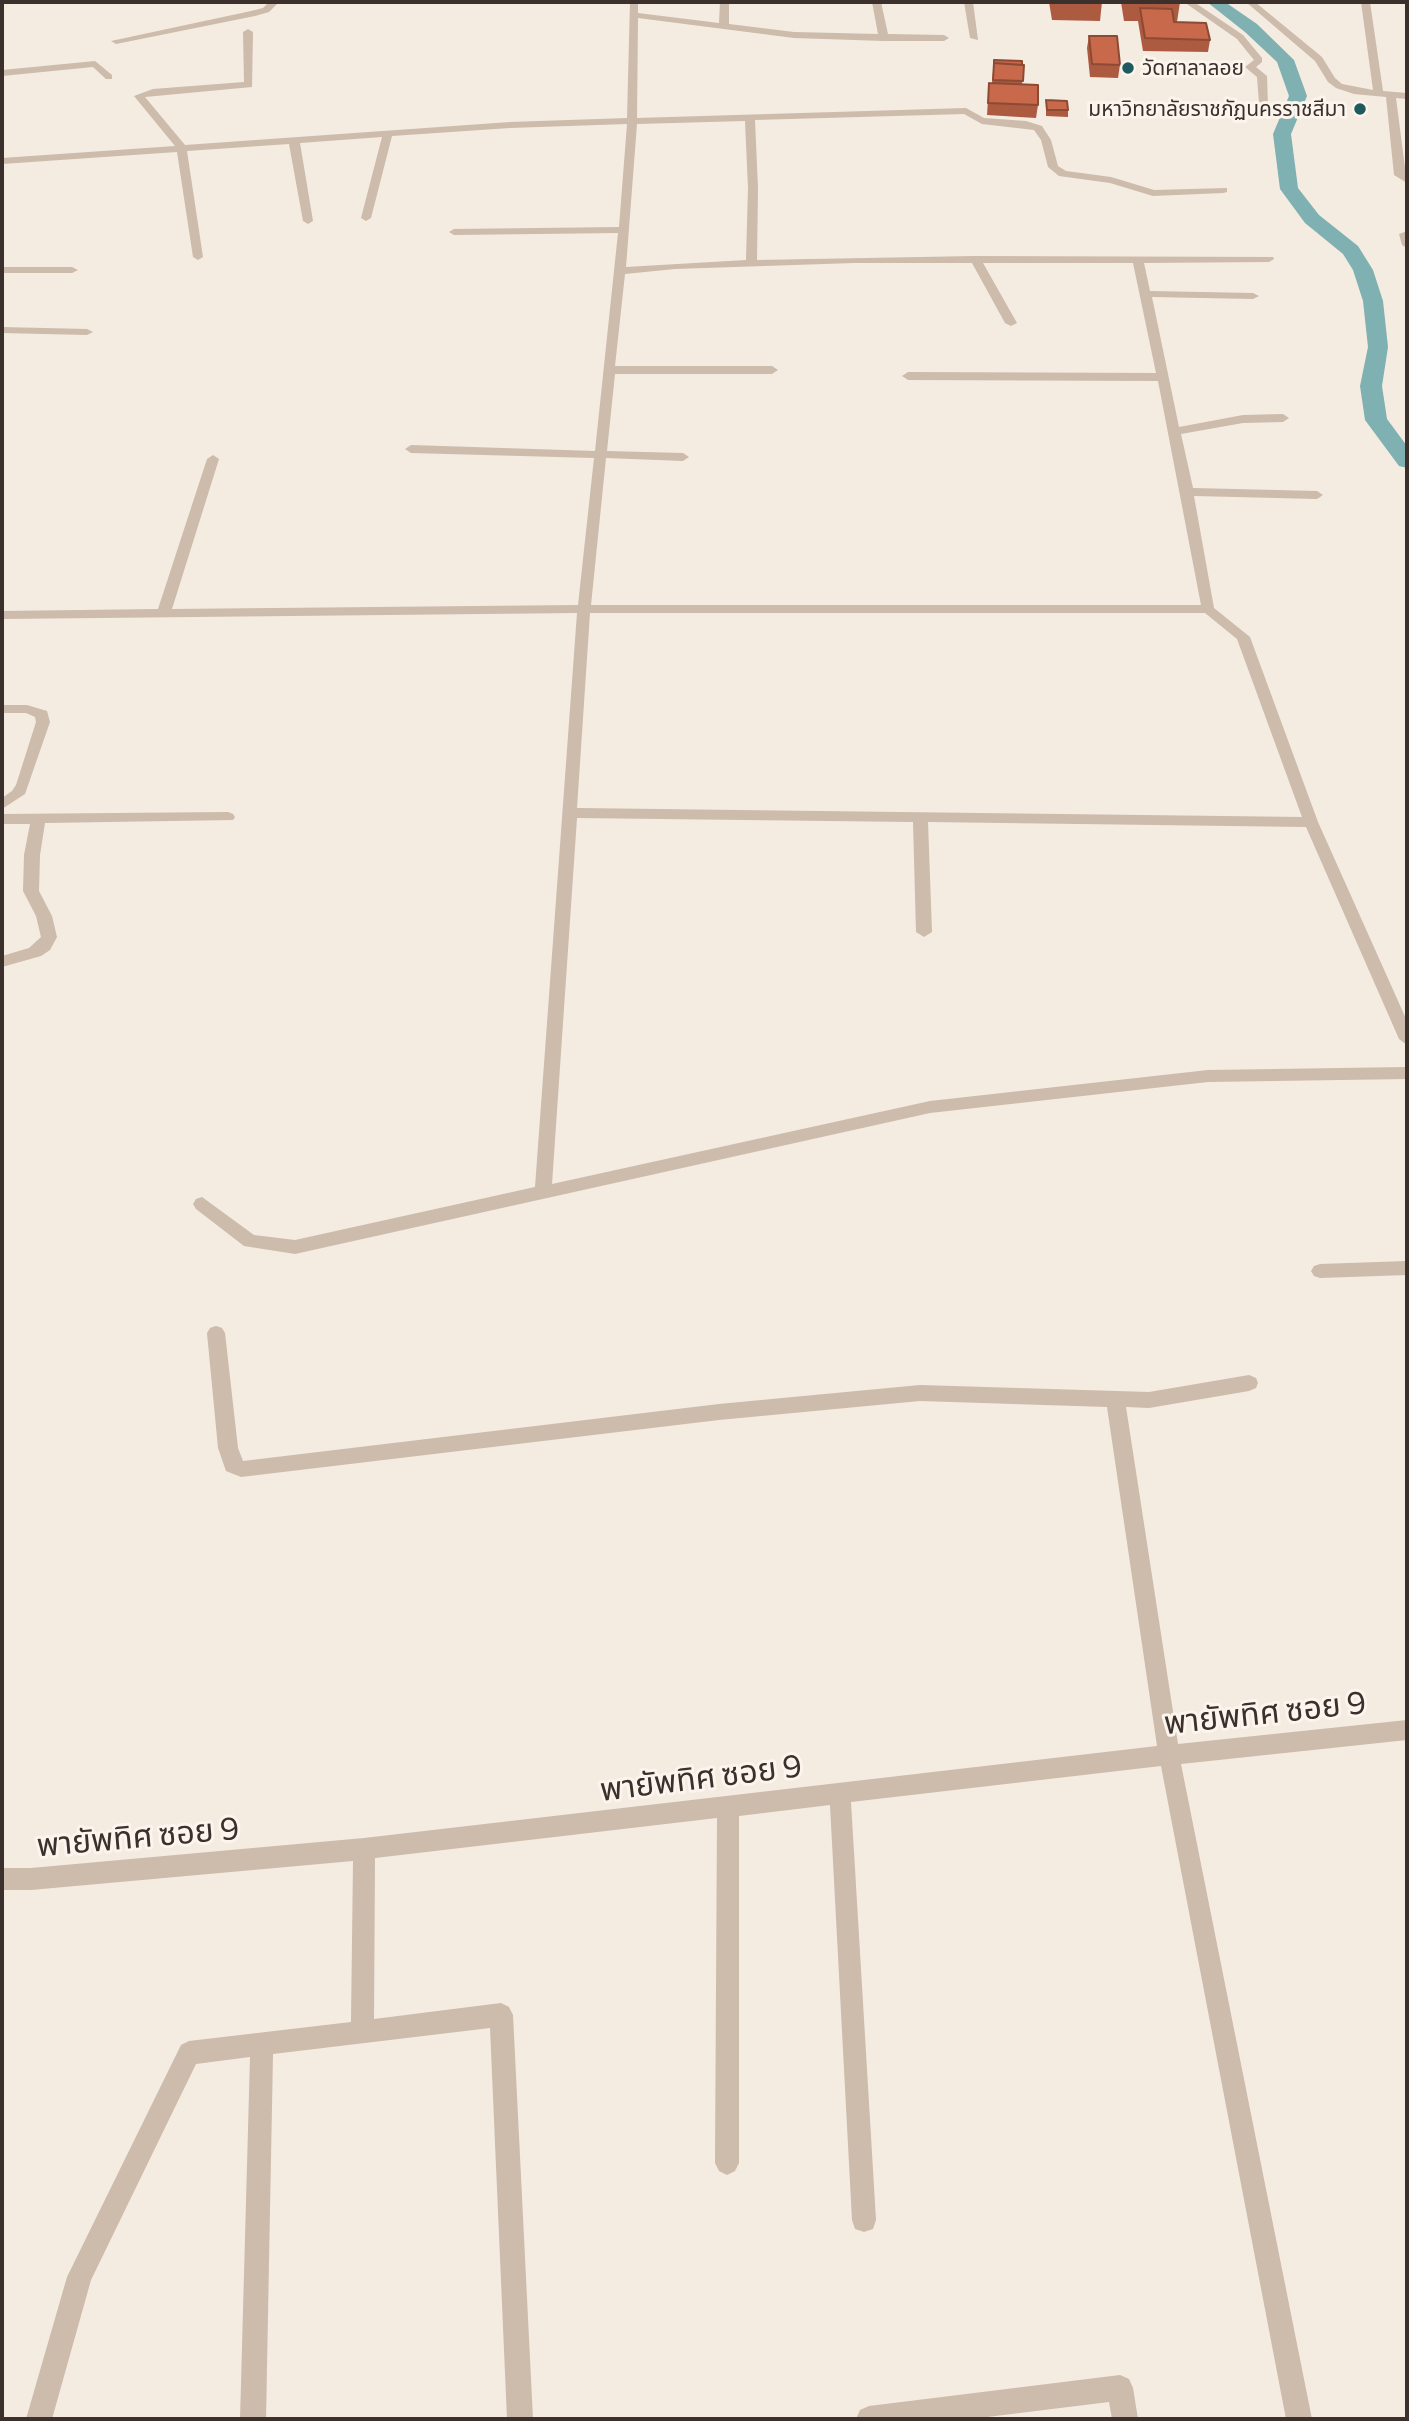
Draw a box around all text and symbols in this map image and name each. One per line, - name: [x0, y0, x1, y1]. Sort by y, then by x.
- place label: วัดศาลาลอย: [1142, 55, 1244, 81]
- marker: วัดศาลาลอย: [1120, 60, 1136, 76]
- place label: มหาวิทยาลัยราชภัฏนครราชสีมา: [1088, 96, 1346, 122]
- marker: มหาวิทยาลัยราชภัฏนครราชสีมา: [1352, 101, 1368, 117]
- street label: พายัพทิศ ซอย 9: [1162, 1683, 1368, 1743]
- street label: พายัพทิศ ซอย 9: [598, 1747, 804, 1809]
- street label: พายัพทิศ ซอย 9: [35, 1809, 241, 1865]

